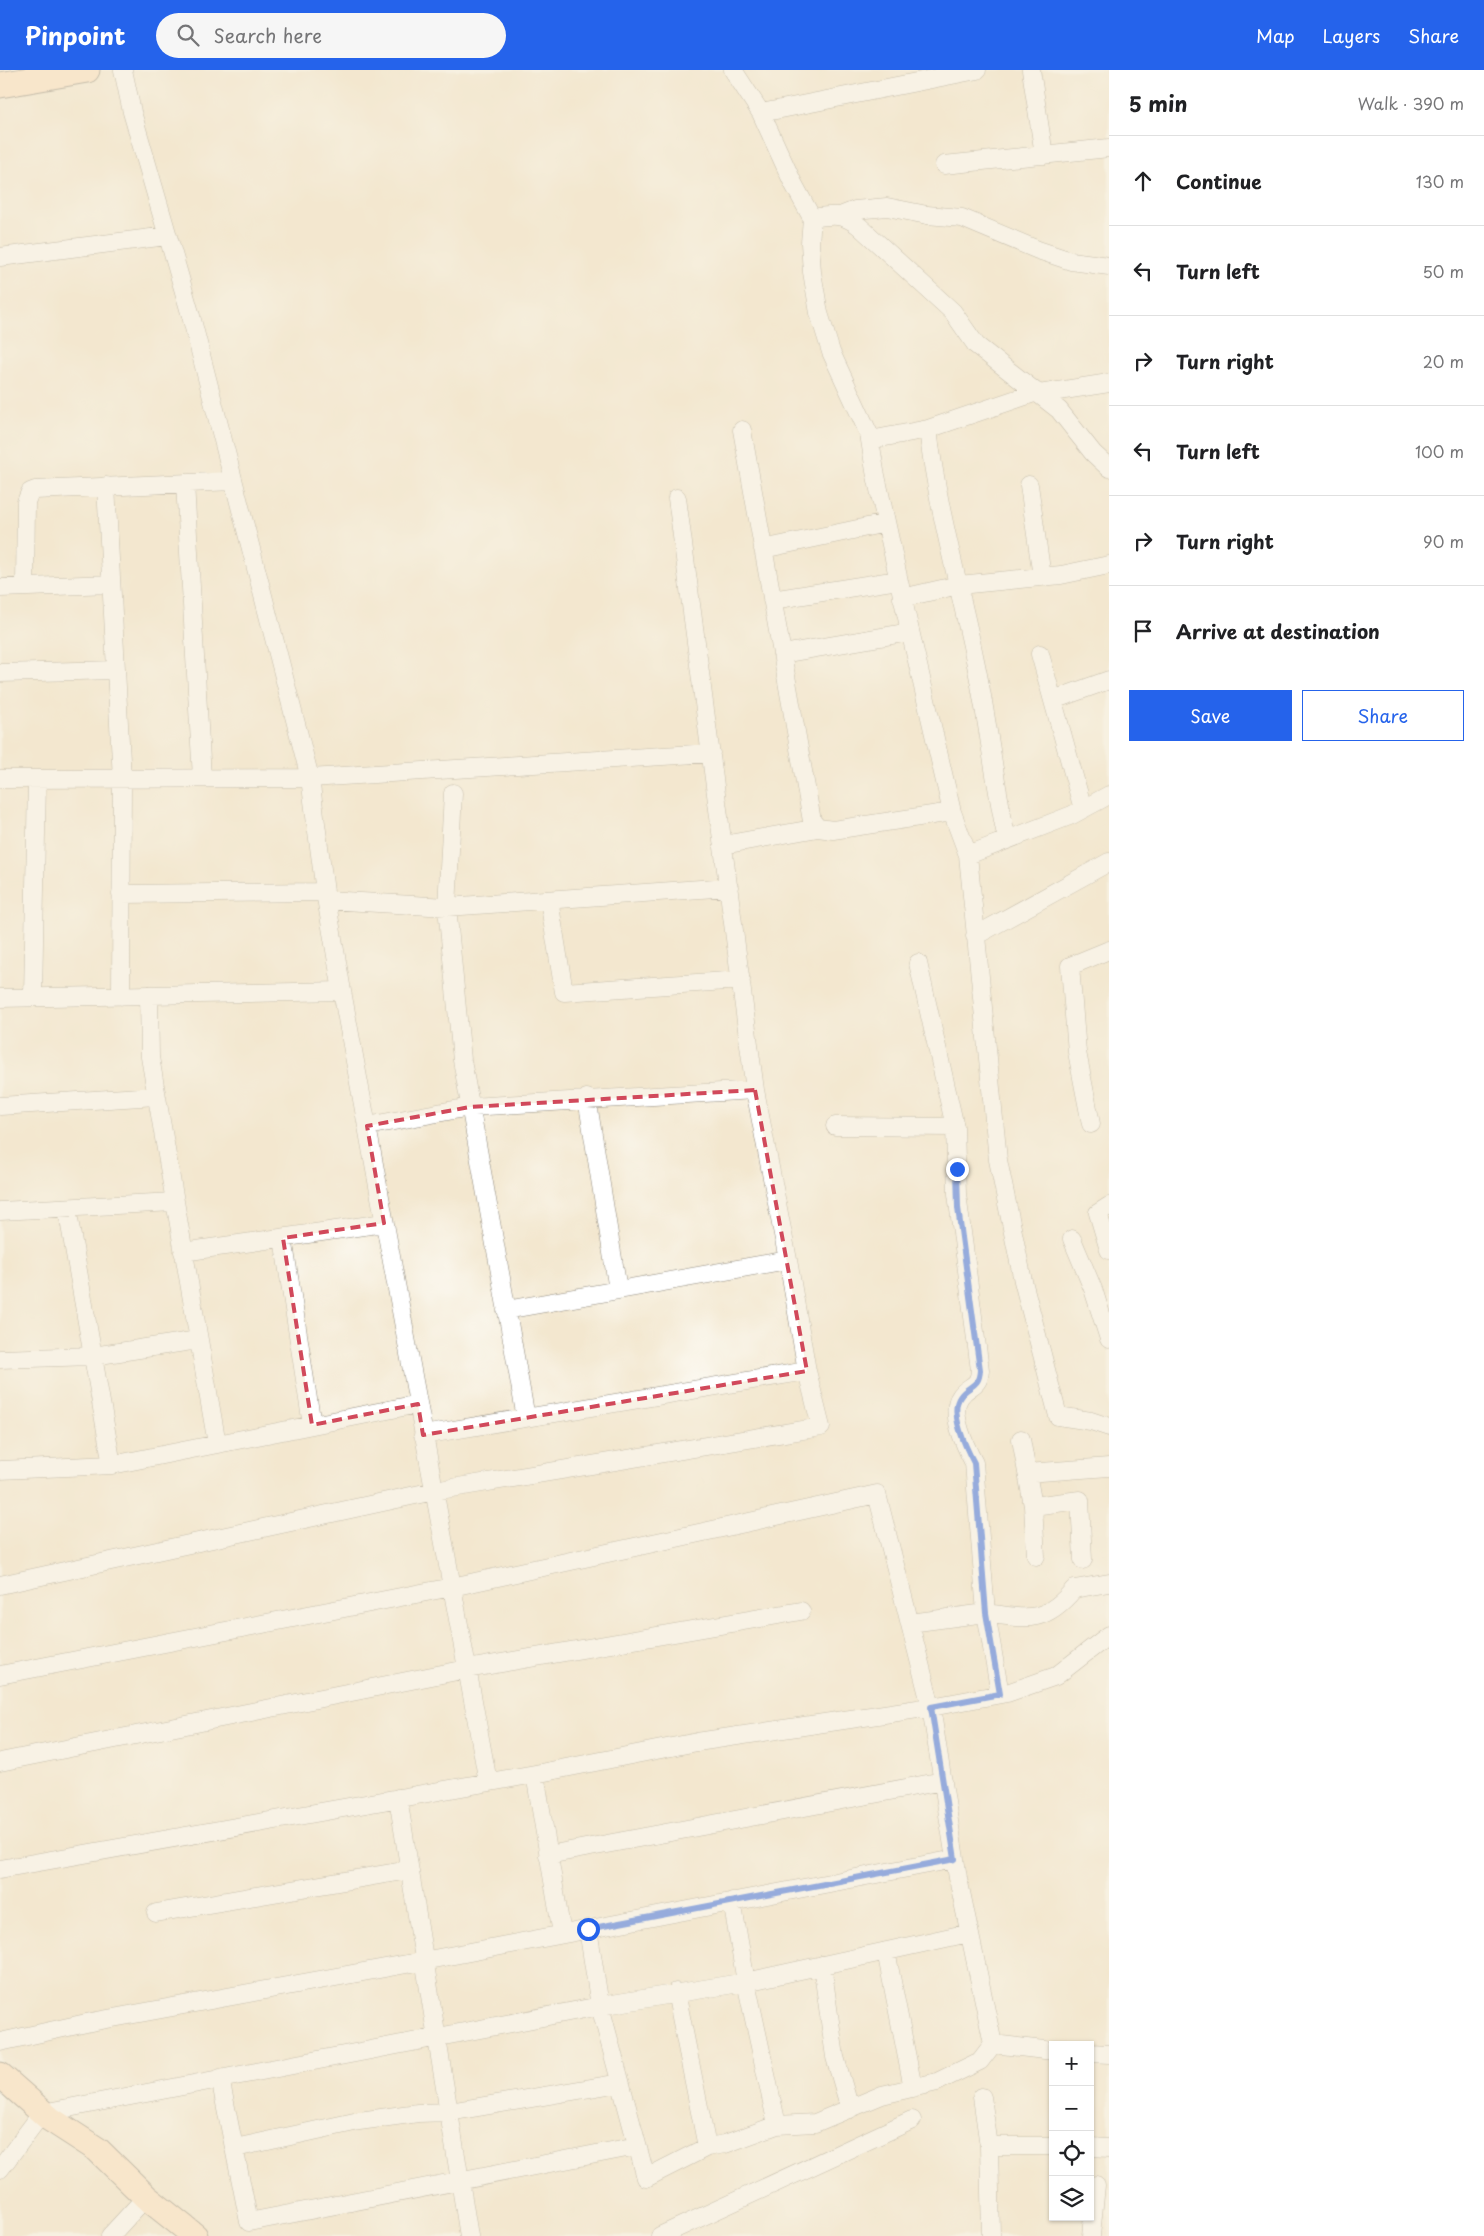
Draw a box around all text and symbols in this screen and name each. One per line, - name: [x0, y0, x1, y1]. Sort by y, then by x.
- search box: [156, 13, 506, 58]
- text: Pinpoint: [25, 17, 126, 53]
- icon: search: [174, 21, 202, 49]
- text: Search here: [214, 21, 322, 49]
- text: Map: [1256, 22, 1295, 49]
- text: Layers: [1323, 22, 1380, 49]
- text: Share: [1408, 22, 1459, 49]
- text: 5 min: [1129, 87, 1187, 119]
- text: Walk · 390 m: [1358, 91, 1464, 115]
- icon: ahead: [1129, 167, 1157, 195]
- text: Continue: [1176, 167, 1262, 195]
- text: 130 m: [1416, 169, 1464, 193]
- icon: left: [1129, 257, 1157, 285]
- text: Turn left: [1176, 257, 1260, 285]
- text: 50 m: [1423, 259, 1464, 283]
- icon: right: [1129, 347, 1157, 375]
- text: Turn right: [1176, 347, 1274, 375]
- text: 20 m: [1423, 349, 1464, 373]
- icon: left: [1129, 437, 1157, 465]
- text: Turn left: [1176, 437, 1260, 465]
- text: 100 m: [1415, 439, 1464, 463]
- icon: right: [1129, 527, 1157, 555]
- text: Turn right: [1176, 527, 1274, 555]
- text: 90 m: [1423, 529, 1464, 553]
- icon: arrive: [1129, 617, 1157, 645]
- text: Arrive at destination: [1176, 617, 1380, 645]
- button: Save: [1129, 690, 1292, 741]
- button: Share: [1302, 690, 1464, 741]
- route end: [946, 1158, 969, 1181]
- route start: [577, 1918, 600, 1941]
- map controls: [1049, 2041, 1094, 2221]
- button: +: [1049, 2041, 1094, 2086]
- button: −: [1049, 2086, 1094, 2131]
- button: locate: [1049, 2131, 1094, 2176]
- button: layers: [1049, 2176, 1094, 2221]

